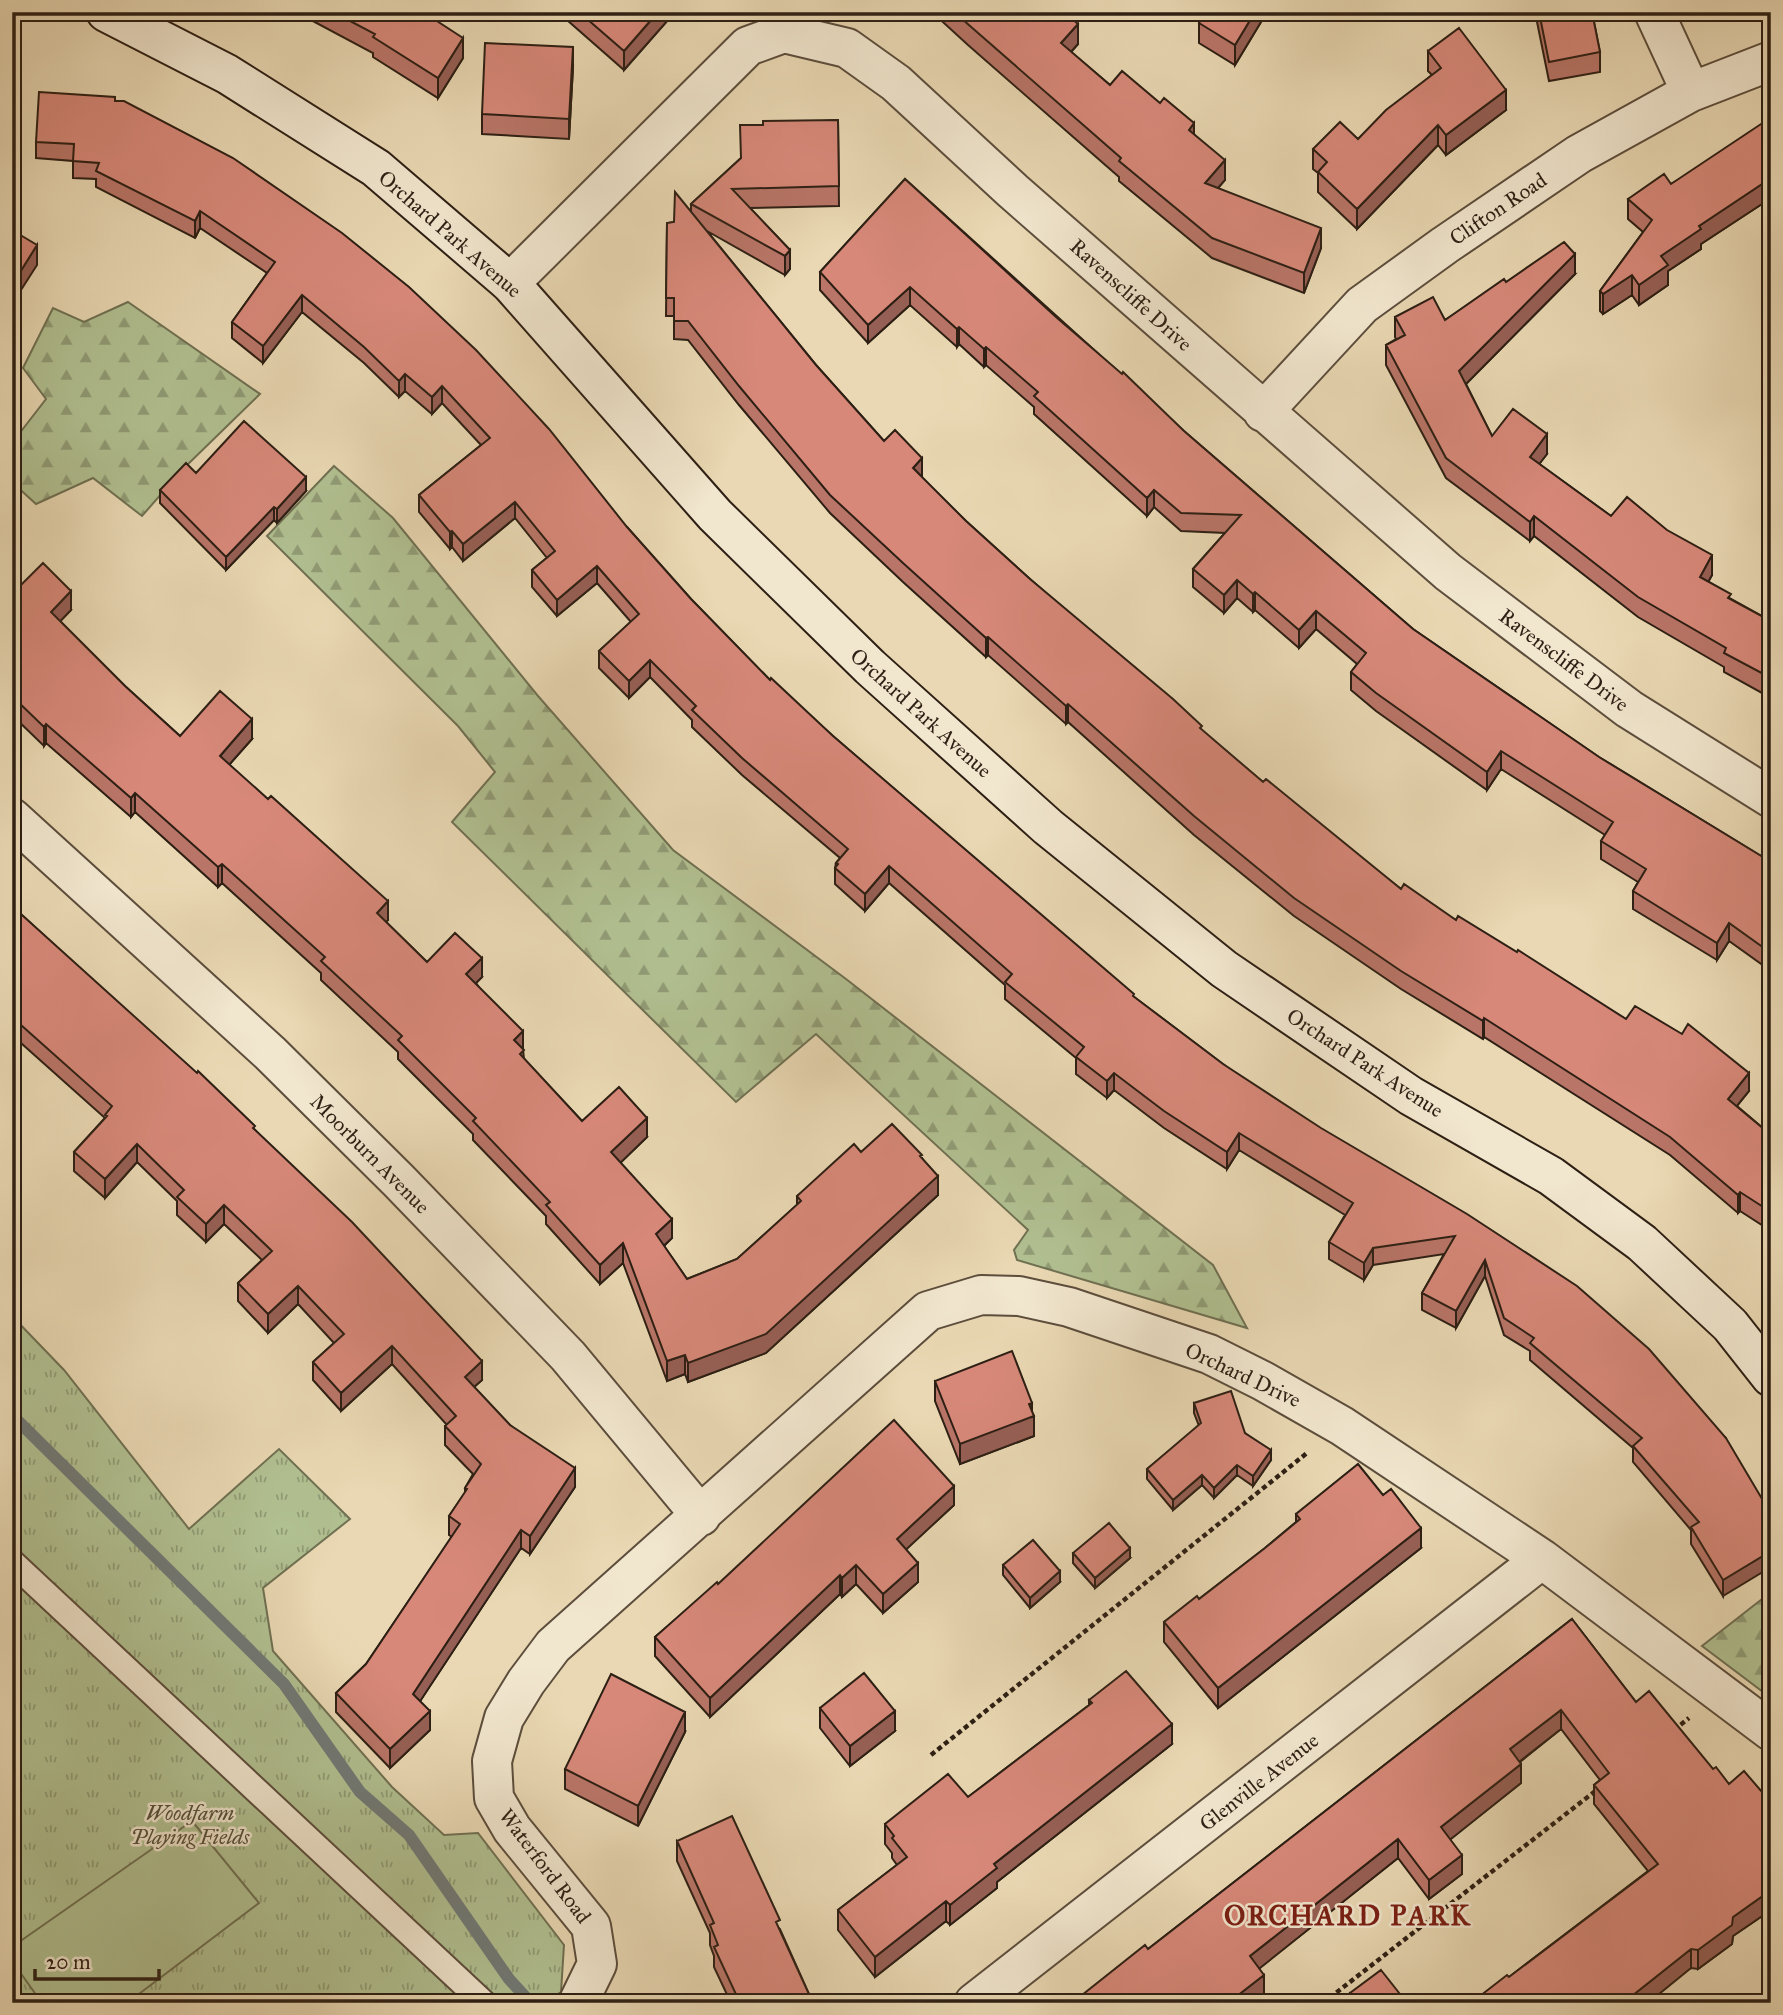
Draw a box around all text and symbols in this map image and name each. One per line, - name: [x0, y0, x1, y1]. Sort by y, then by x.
- street label: Orchard Park Avenue: [373, 165, 527, 304]
- street label: Clifton Road: [1444, 167, 1552, 251]
- street label: Ravenscliffe Drive: [1064, 233, 1198, 357]
- street label: Ravenscliffe Drive: [1494, 603, 1634, 717]
- street label: Orchard Park Avenue: [845, 643, 997, 784]
- street label: Orchard Park Avenue: [1282, 1003, 1448, 1123]
- street label: Moorburn Avenue: [305, 1089, 436, 1220]
- street label: Orchard Drive: [1181, 1337, 1305, 1413]
- street label: Glenville Avenue: [1194, 1727, 1324, 1837]
- park label: Woodfarm Playing Fields: [131, 1800, 250, 1850]
- street label: Waterford Road: [493, 1803, 597, 1929]
- district label: ORCHARD PARK: [1224, 1898, 1472, 1933]
- scale bar: [35, 1938, 159, 1982]
- text: 20 m: [46, 1949, 91, 1975]

